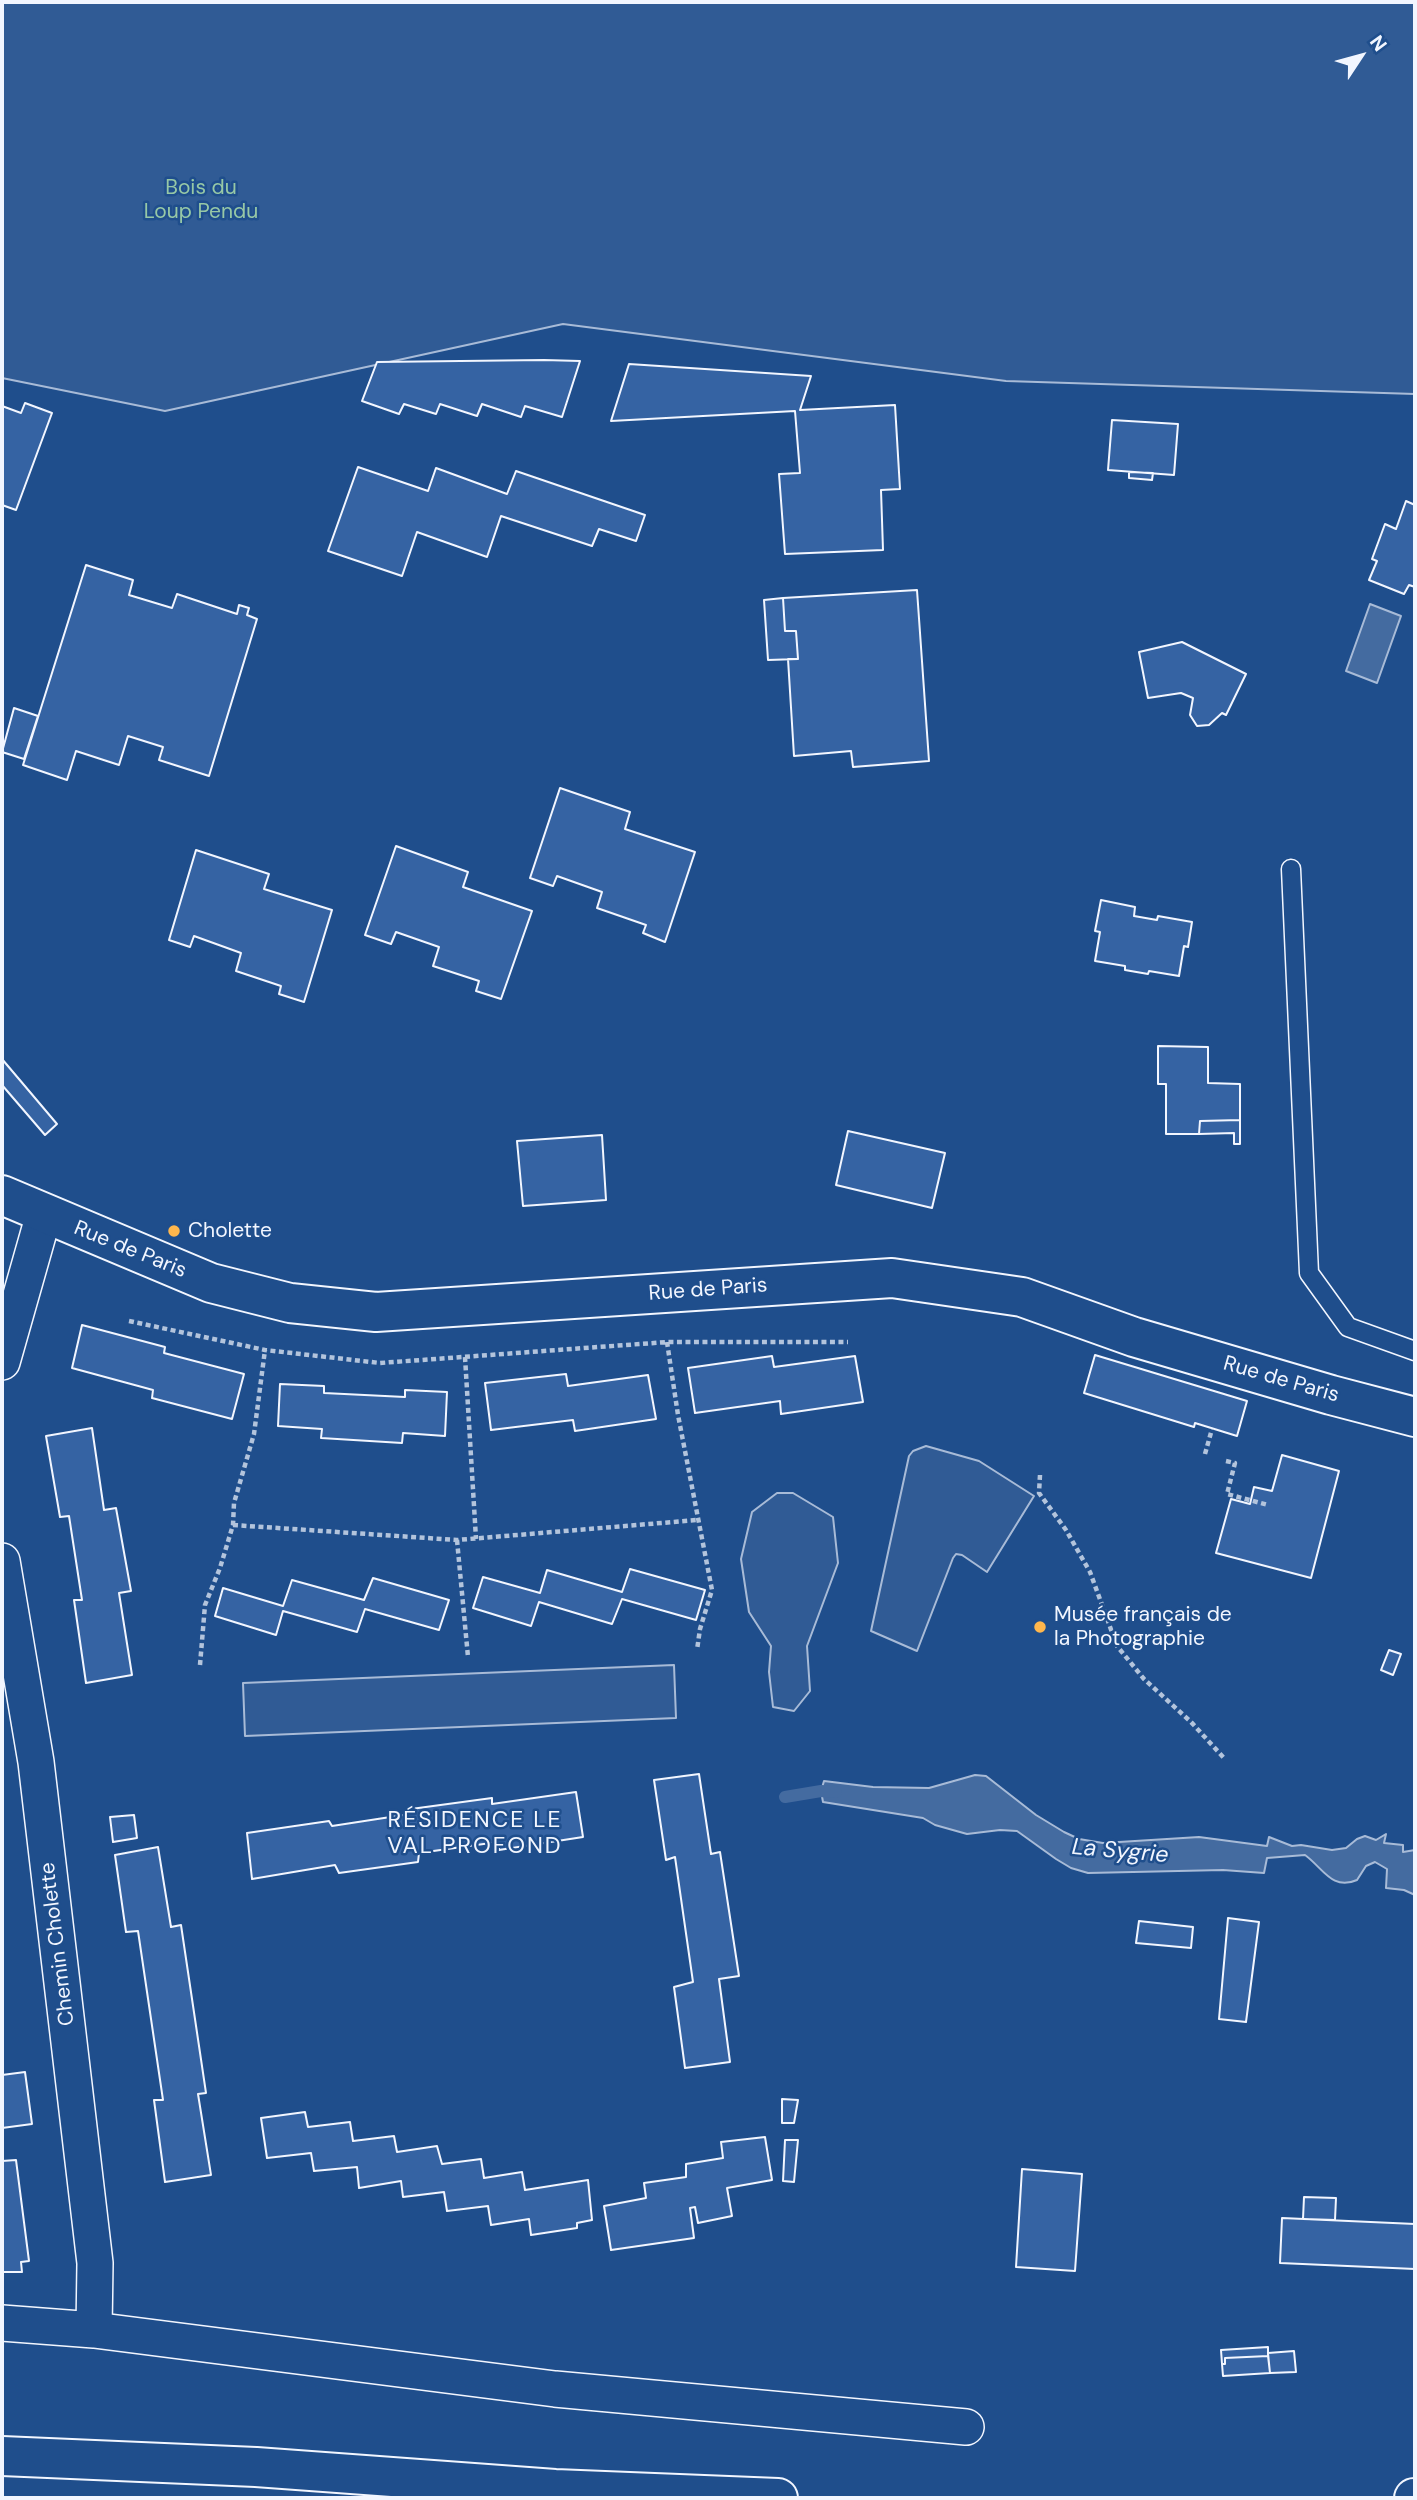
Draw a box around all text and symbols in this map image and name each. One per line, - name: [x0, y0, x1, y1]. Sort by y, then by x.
- north arrow: [1326, 21, 1396, 91]
- text: N: [1364, 30, 1393, 56]
- park label: Bois du Loup Pendu: [144, 175, 258, 225]
- street label: Rue de Paris: [70, 1216, 190, 1284]
- place label: Cholette: [188, 1218, 272, 1244]
- marker: Cholette: [166, 1223, 182, 1239]
- street label: Rue de Paris: [648, 1273, 768, 1307]
- street label: Rue de Paris: [1220, 1351, 1342, 1409]
- place label: Musée français de la Photographie: [1054, 1602, 1232, 1652]
- marker: Musée français de la Photographie: [1032, 1619, 1048, 1635]
- district label: RÉSIDENCE LE VAL PROFOND: [389, 1807, 561, 1861]
- water label: La Sygrie: [1070, 1834, 1170, 1870]
- street label: Chemin Cholette: [35, 1861, 81, 2027]

